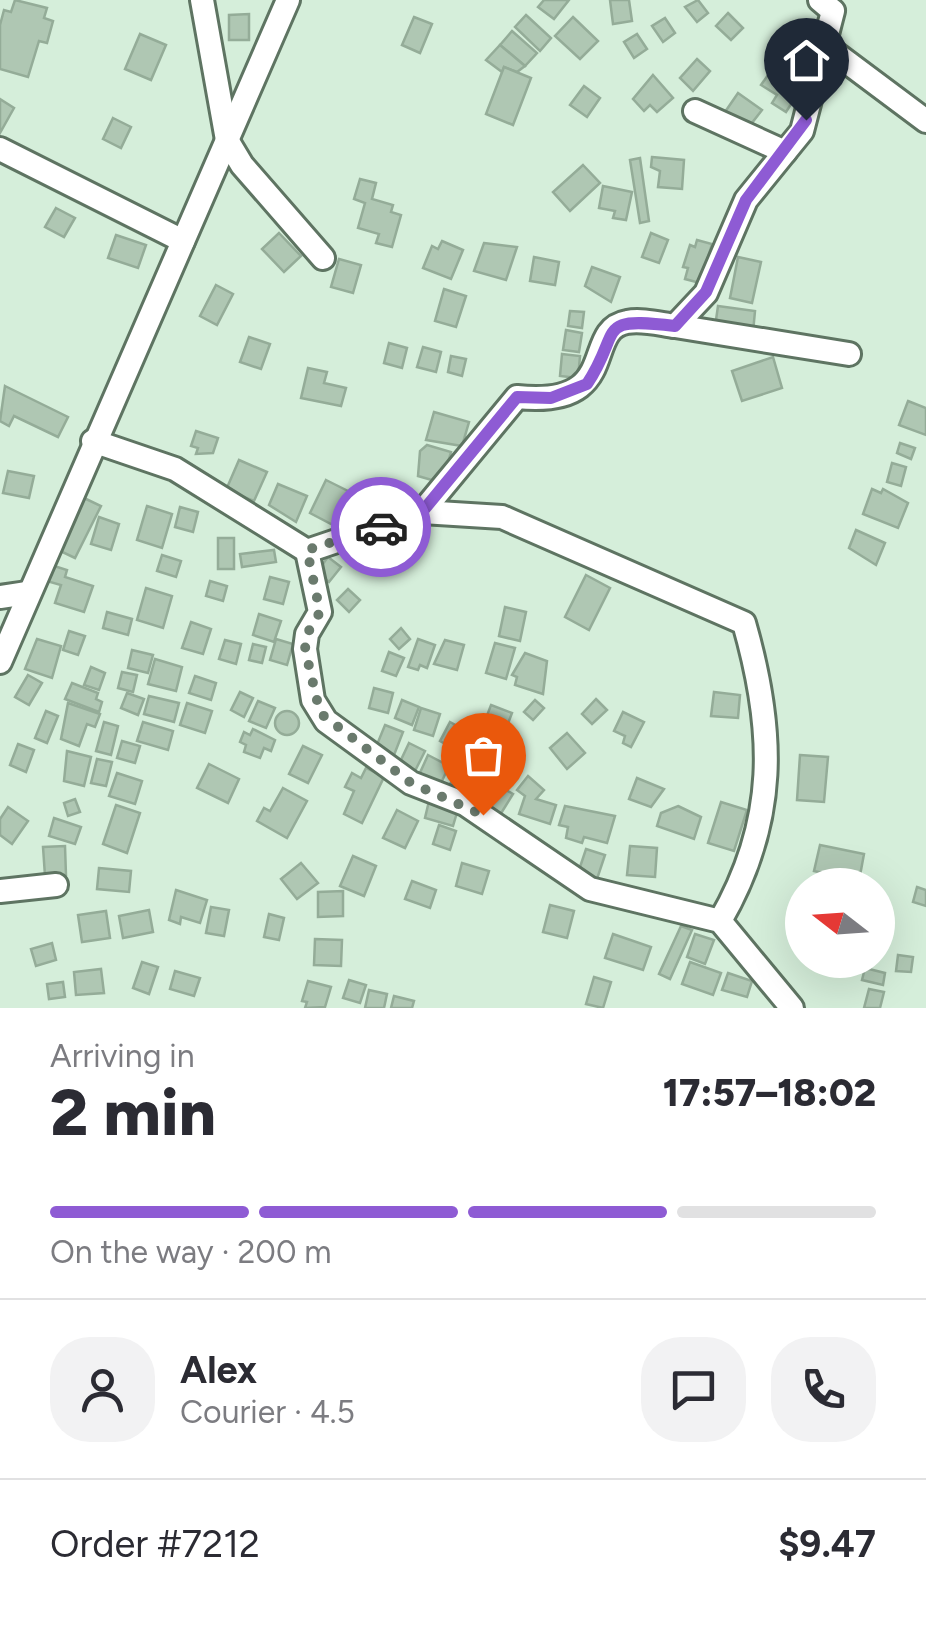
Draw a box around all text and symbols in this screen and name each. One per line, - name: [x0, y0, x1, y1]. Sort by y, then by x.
- pin: [764, 18, 849, 121]
- icon: home: [779, 33, 834, 88]
- courier: [331, 477, 431, 577]
- icon: car: [354, 500, 409, 555]
- pin: [441, 713, 526, 816]
- icon: bag: [456, 728, 511, 783]
- north arrow: [785, 868, 895, 978]
- map controls: [785, 868, 895, 978]
- text: Arriving in: [50, 1037, 195, 1075]
- text: 17:57–18:02: [663, 1070, 876, 1116]
- text: 2 min: [50, 1073, 216, 1151]
- text: On the way · 200 m: [50, 1233, 332, 1271]
- button: person: [50, 1337, 155, 1442]
- button: chat: [641, 1337, 746, 1442]
- button: phone: [771, 1337, 876, 1442]
- text: Alex: [180, 1347, 257, 1393]
- text: Courier · 4.5: [180, 1393, 355, 1431]
- text: Order #7212: [50, 1521, 260, 1567]
- text: $9.47: [778, 1521, 876, 1567]

